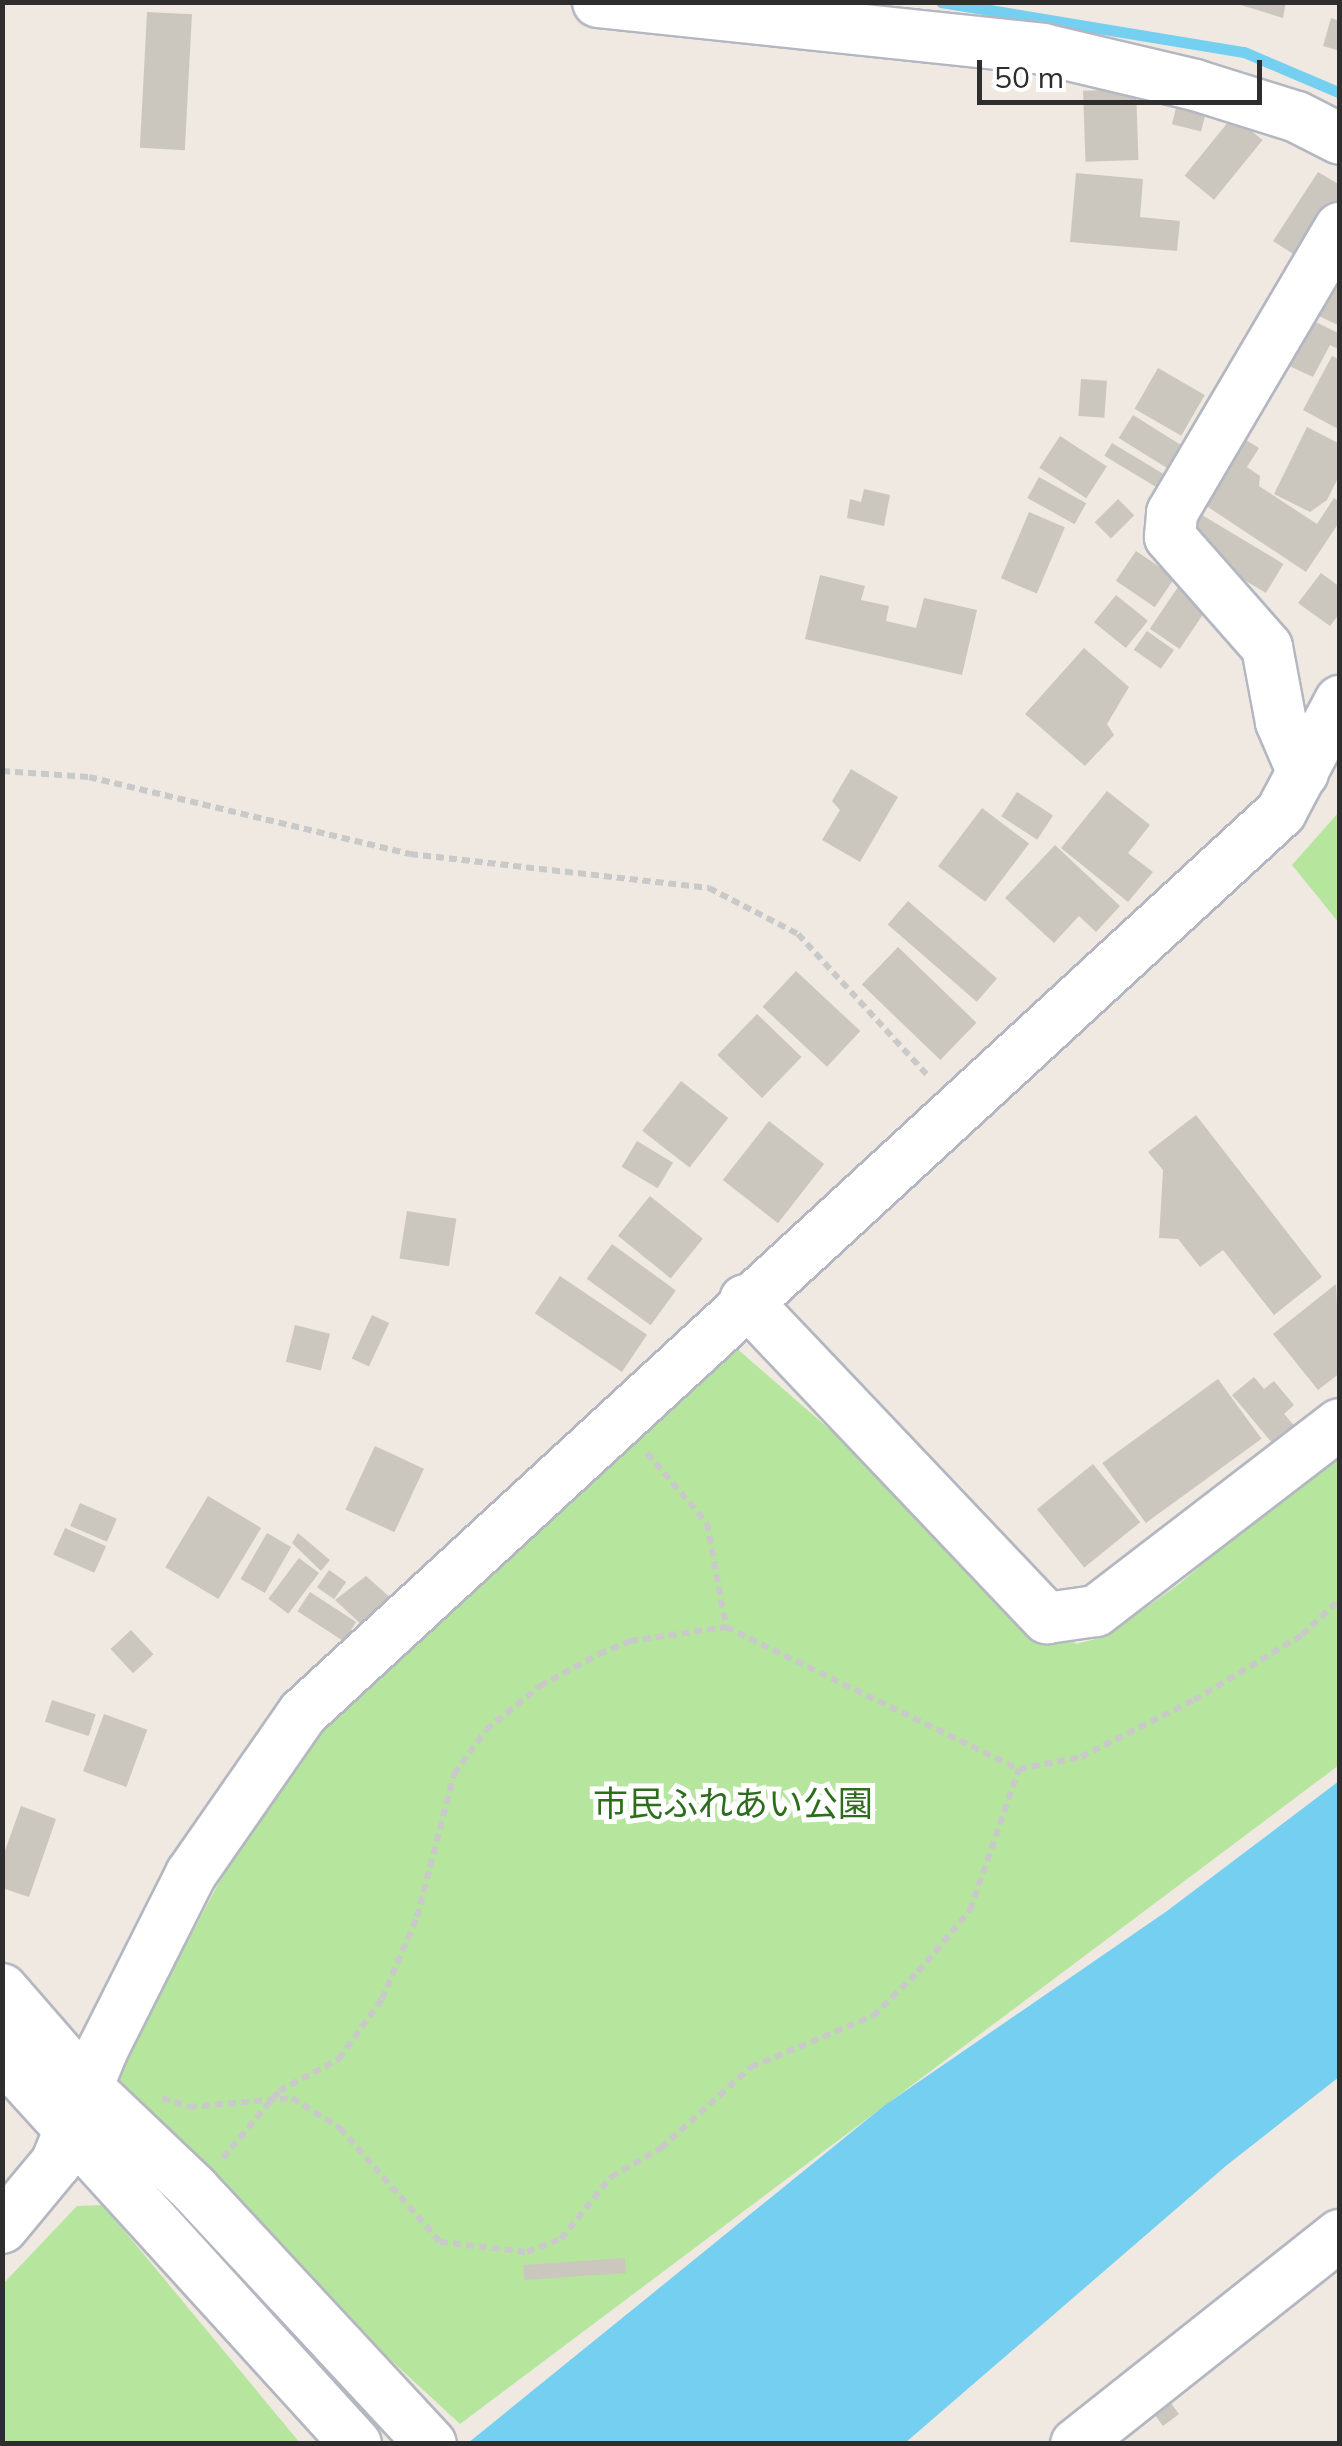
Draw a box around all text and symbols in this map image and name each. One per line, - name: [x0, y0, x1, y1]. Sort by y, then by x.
- scale bar: [982, 40, 1267, 102]
- text: 50 m: [994, 58, 1064, 96]
- park label: 市民ふれあい公園: [593, 1782, 873, 1824]

